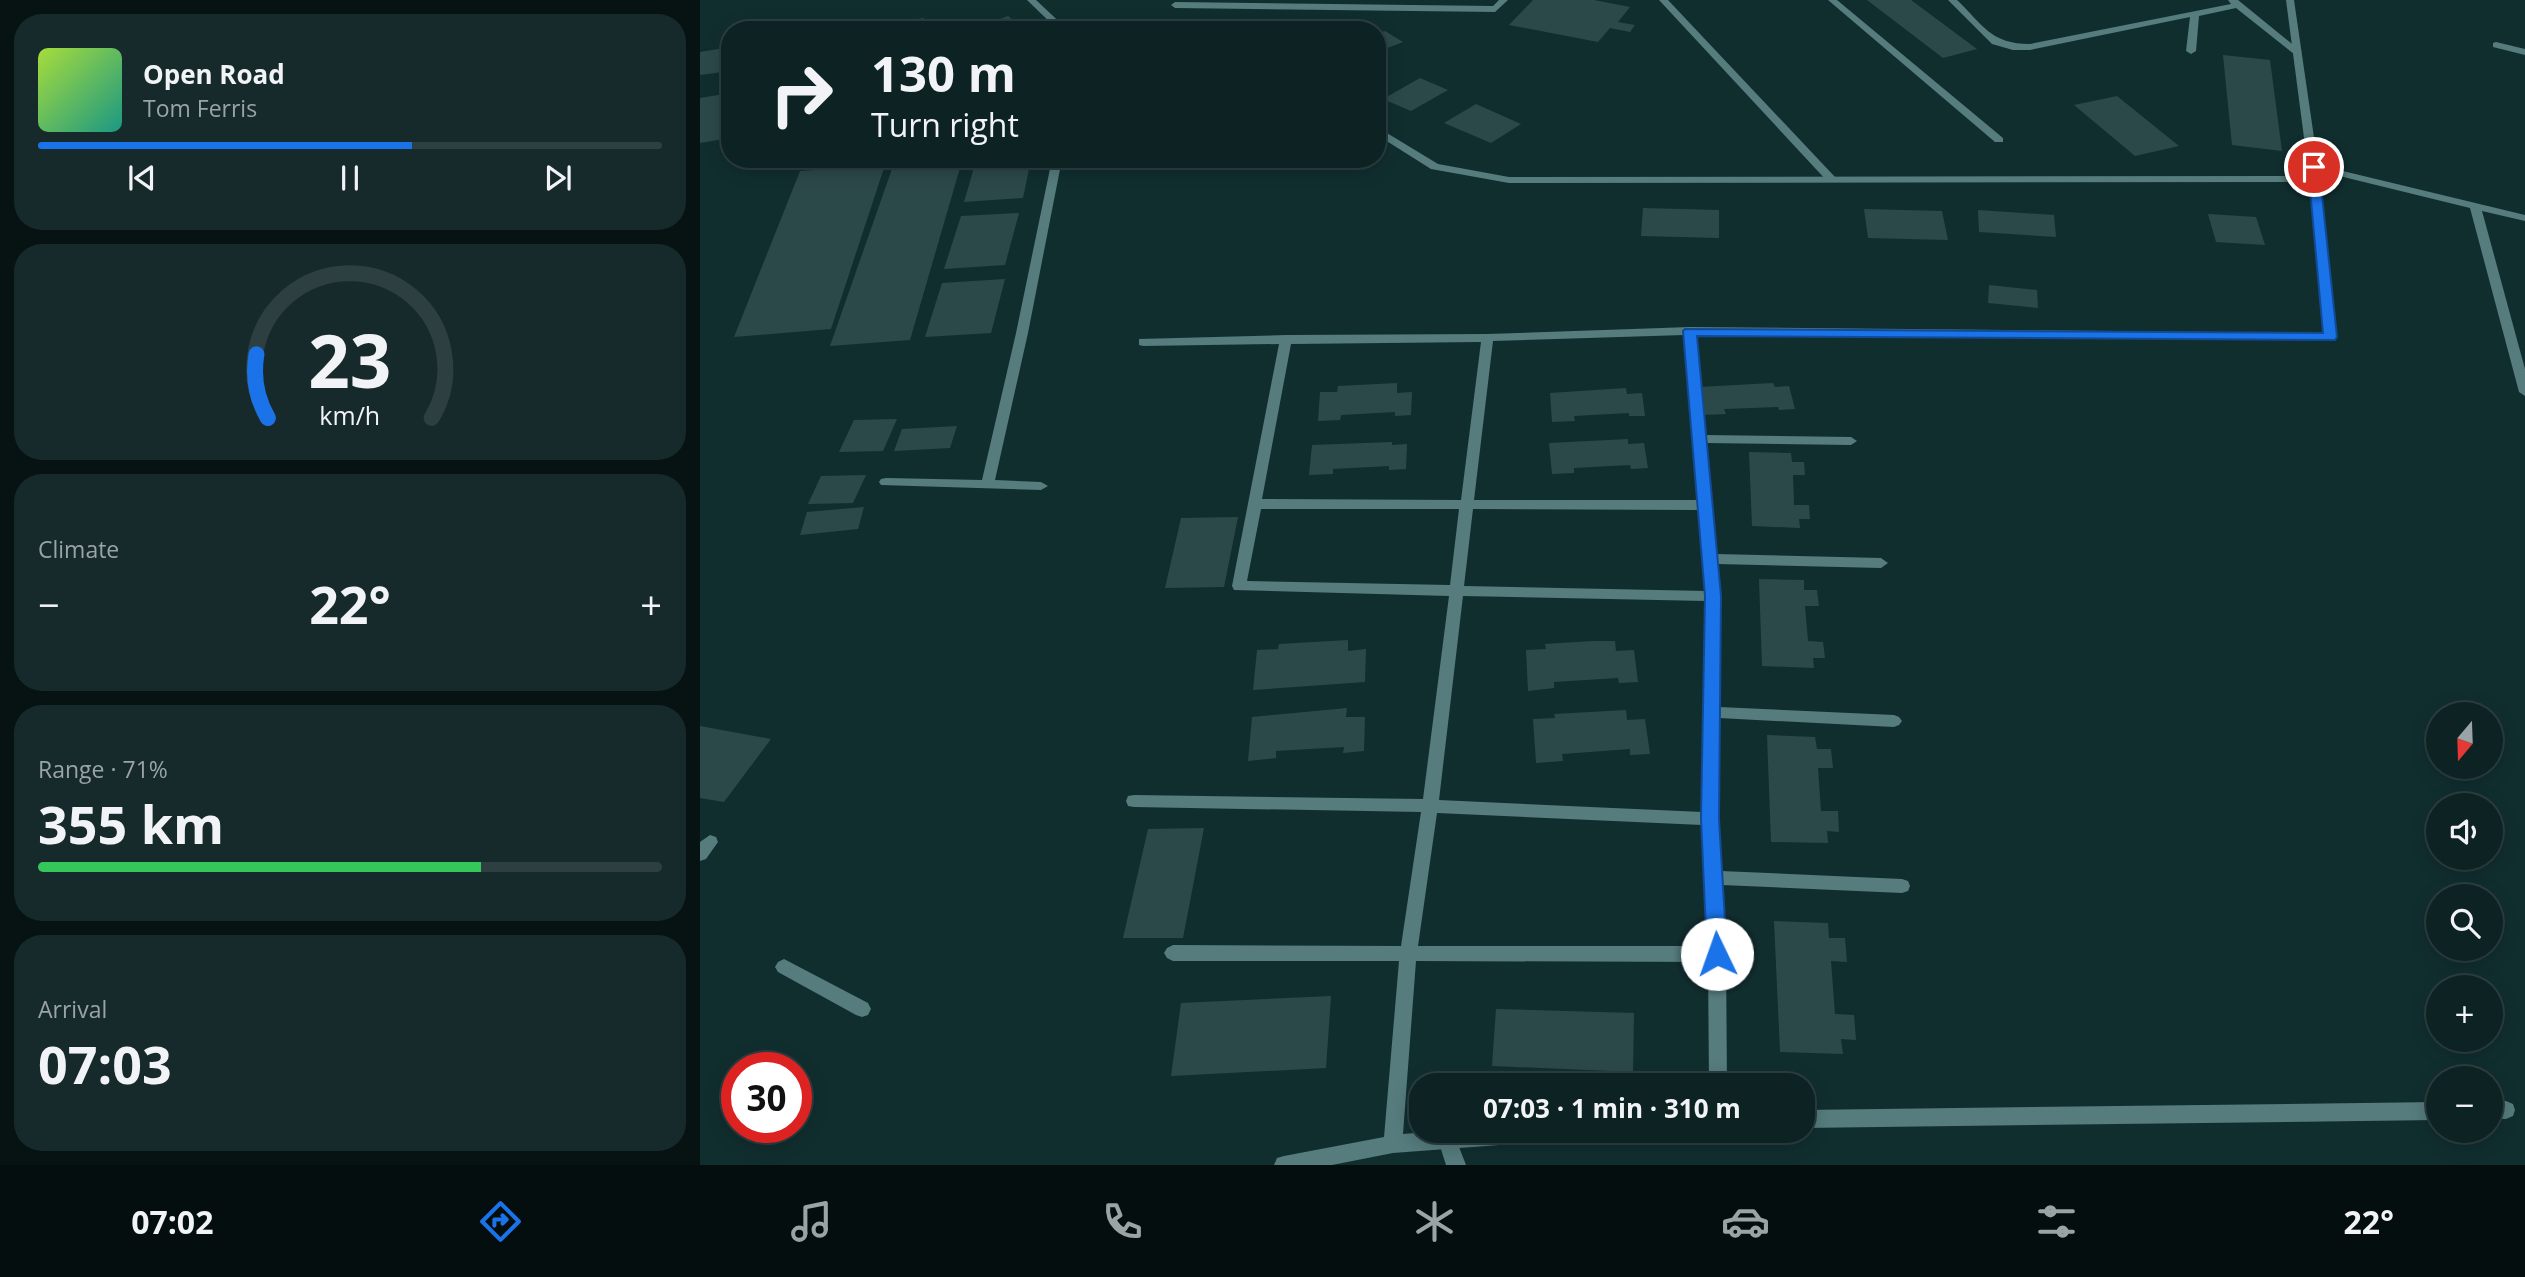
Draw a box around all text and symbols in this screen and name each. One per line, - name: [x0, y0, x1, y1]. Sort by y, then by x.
- text: 130 m: [871, 40, 1016, 106]
- icon: right: [756, 49, 847, 140]
- text: Open Road: [143, 56, 285, 92]
- text: Tom Ferris: [143, 92, 257, 124]
- text: Turn right: [871, 103, 1019, 146]
- pin: [2284, 137, 2344, 197]
- icon: arrive: [2295, 148, 2333, 186]
- icon: previous: [123, 159, 161, 197]
- icon: pause: [331, 159, 369, 197]
- icon: next: [539, 159, 577, 197]
- text: 23: [308, 311, 392, 410]
- text: km/h: [320, 398, 380, 432]
- text: Climate: [38, 533, 119, 565]
- text: 22°: [309, 568, 391, 639]
- text: −: [38, 578, 60, 630]
- text: +: [640, 578, 662, 630]
- north arrow: [2426, 702, 2502, 779]
- map controls: [2426, 702, 2503, 1143]
- text: Range · 71%: [38, 753, 168, 785]
- text: 355 km: [38, 788, 224, 859]
- button: sound: [2426, 793, 2503, 870]
- button: search: [2426, 884, 2503, 961]
- position arrow: [1680, 917, 1754, 991]
- button: +: [2426, 975, 2503, 1052]
- text: Arrival: [38, 993, 107, 1025]
- text: 07:03: [38, 1028, 172, 1099]
- speed limit sign: 30: [721, 1052, 812, 1143]
- button: −: [2426, 1066, 2503, 1143]
- text: 07:03 · 1 min · 310 m: [1483, 1090, 1741, 1126]
- icon: directions: [476, 1197, 525, 1246]
- icon: music: [787, 1197, 836, 1246]
- icon: phone: [1098, 1197, 1147, 1246]
- icon: climate: [1410, 1197, 1459, 1246]
- icon: car: [1721, 1197, 1770, 1246]
- icon: filters: [2032, 1197, 2081, 1246]
- text: 07:02: [131, 1200, 213, 1243]
- text: 22°: [2344, 1200, 2394, 1243]

